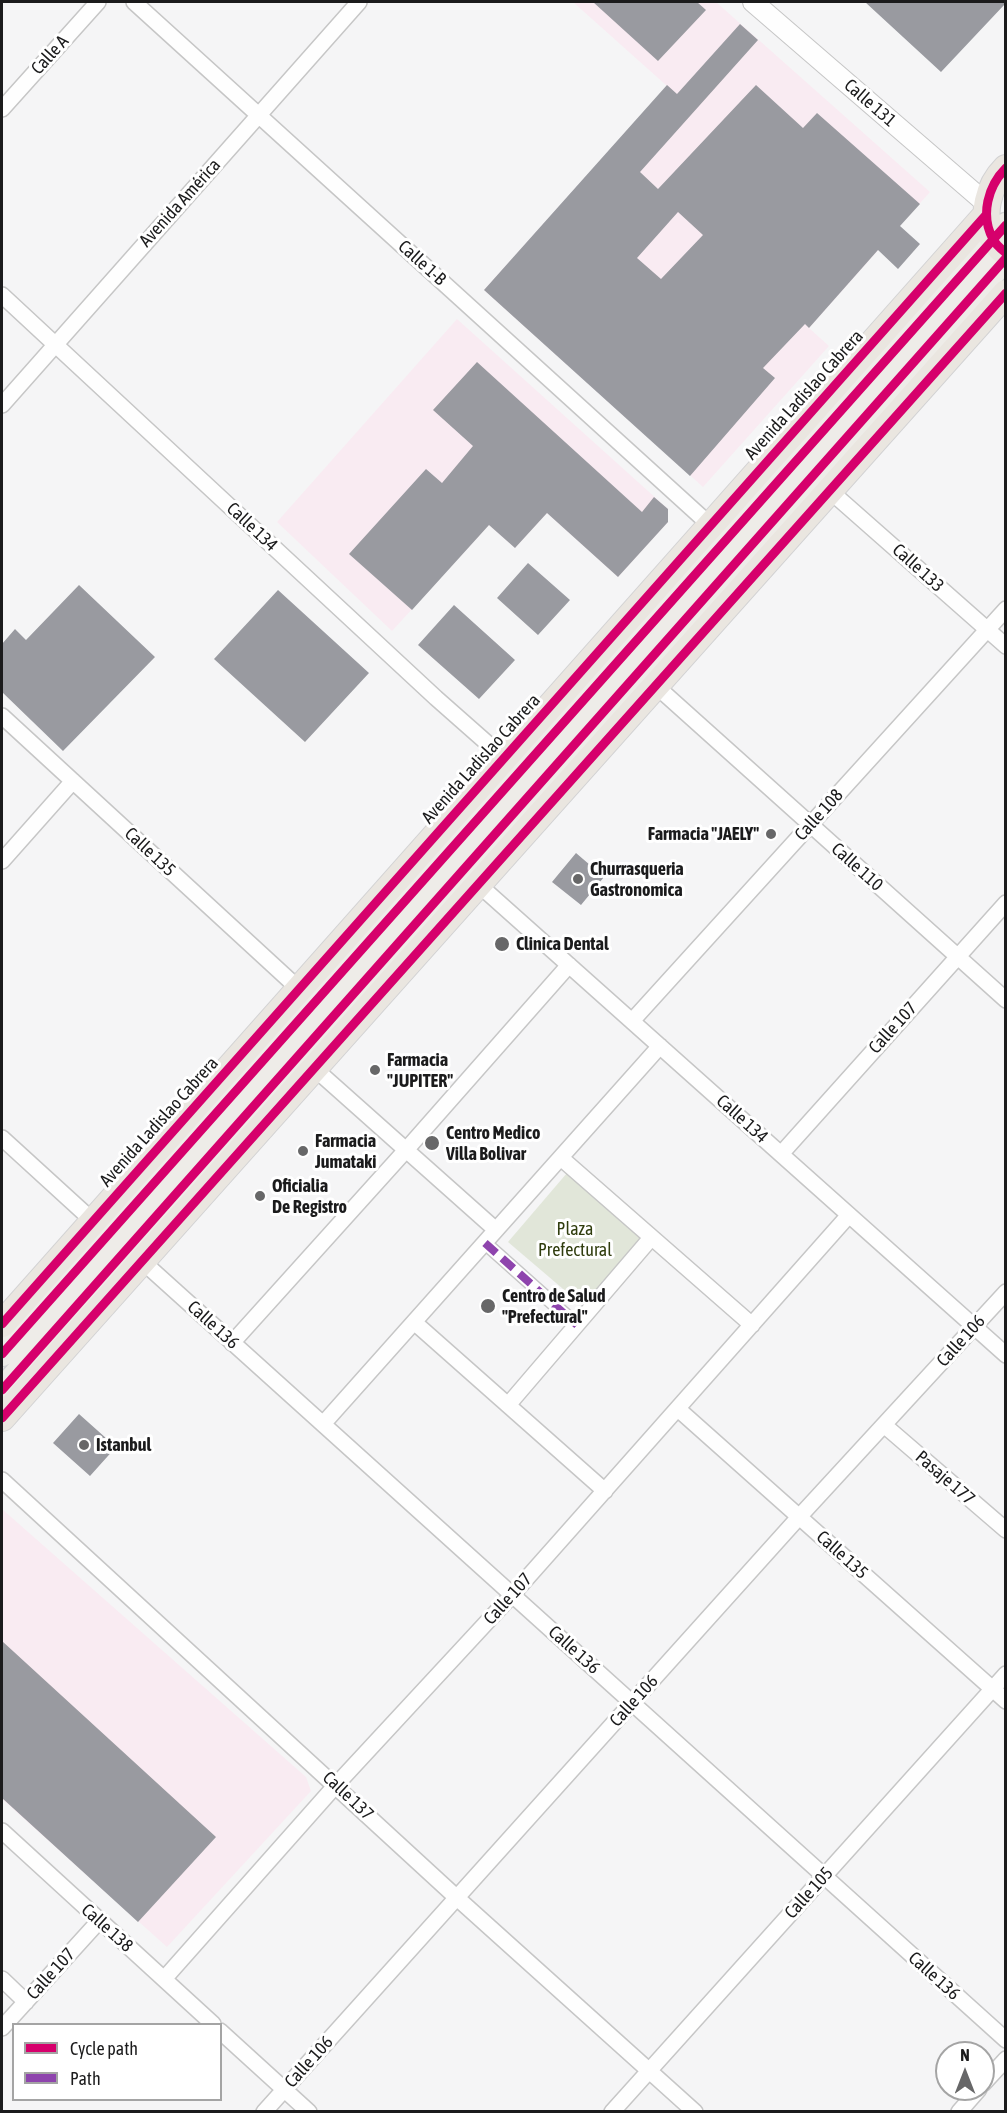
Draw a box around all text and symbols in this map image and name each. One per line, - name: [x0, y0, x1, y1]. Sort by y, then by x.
- street label: Calle A: [27, 31, 73, 79]
- street label: Calle 131: [840, 75, 900, 131]
- street label: Avenida América: [135, 155, 225, 251]
- street label: Calle 1-B: [394, 236, 450, 290]
- street label: Avenida Ladislao Cabrera: [740, 326, 868, 464]
- street label: Calle 134: [222, 498, 282, 556]
- street label: Calle 133: [888, 539, 948, 597]
- street label: Avenida Ladislao Cabrera: [417, 690, 545, 828]
- street label: Calle 108: [790, 785, 848, 845]
- street label: Calle 135: [120, 823, 180, 881]
- place label: Farmacia "JAELY": [648, 823, 759, 845]
- marker: Farmacia "JAELY": [764, 827, 778, 841]
- street label: Calle 110: [827, 838, 887, 896]
- place label: Churrasqueria Gastronomica: [590, 858, 684, 900]
- marker: Churrasqueria Gastronomica: [571, 872, 585, 886]
- place label: Clinica Dental: [516, 933, 609, 955]
- marker: Clinica Dental: [493, 935, 511, 953]
- street label: Calle 107: [864, 998, 922, 1058]
- place label: Farmacia "JUPITER": [387, 1049, 453, 1092]
- street label: Avenida Ladislao Cabrera: [95, 1053, 223, 1191]
- marker: Farmacia "JUPITER": [368, 1063, 382, 1077]
- street label: Calle 134: [712, 1090, 772, 1148]
- place label: Centro Medico Villa Bolivar: [446, 1122, 540, 1164]
- place label: Farmacia Jumataki: [315, 1130, 376, 1172]
- marker: Centro Medico Villa Bolivar: [423, 1134, 441, 1152]
- marker: Farmacia Jumataki: [296, 1144, 310, 1158]
- place label: Oficialia De Registro: [272, 1175, 347, 1218]
- marker: Oficialia De Registro: [253, 1189, 267, 1203]
- park label: Plaza Prefectural: [538, 1218, 612, 1260]
- place label: Centro de Salud "Prefectural": [502, 1285, 606, 1328]
- street label: Calle 136: [183, 1296, 243, 1354]
- marker: Centro de Salud "Prefectural": [479, 1297, 497, 1315]
- street label: Calle 106: [932, 1311, 990, 1371]
- place label: Istanbul: [96, 1434, 151, 1456]
- marker: Istanbul: [77, 1438, 91, 1452]
- street label: Pasaje 177: [911, 1446, 979, 1510]
- street label: Calle 135: [812, 1526, 872, 1584]
- street label: Calle 107: [479, 1569, 537, 1629]
- street label: Calle 136: [544, 1621, 604, 1679]
- street label: Calle 106: [605, 1671, 663, 1731]
- street label: Calle 137: [318, 1767, 378, 1825]
- street label: Calle 105: [780, 1863, 838, 1923]
- street label: Calle 138: [77, 1899, 137, 1957]
- street label: Calle 107: [22, 1944, 80, 2004]
- street label: Calle 136: [904, 1947, 964, 2005]
- legend: [12, 2023, 222, 2101]
- street label: Calle 106: [280, 2032, 338, 2092]
- text: Cycle path: [70, 2038, 138, 2059]
- north arrow: [935, 2041, 995, 2101]
- text: N: [960, 2046, 970, 2064]
- text: Path: [70, 2068, 101, 2089]

